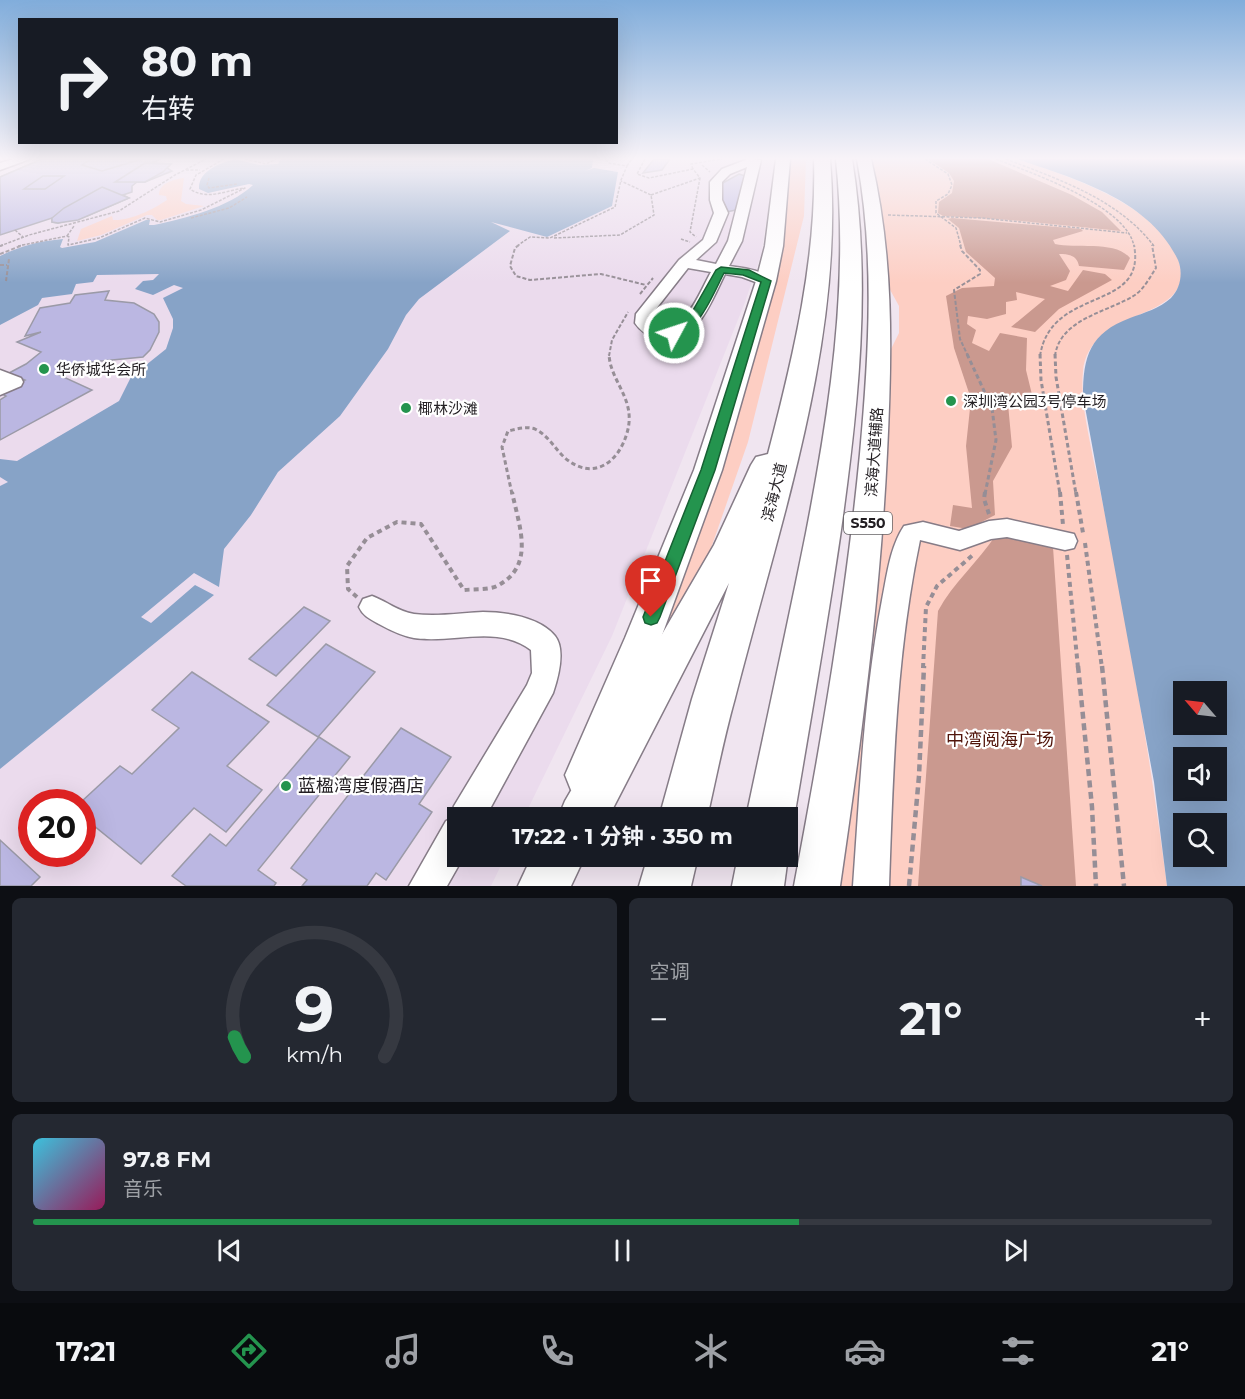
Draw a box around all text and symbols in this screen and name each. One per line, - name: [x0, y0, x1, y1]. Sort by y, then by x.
- text: 80 m: [141, 35, 253, 87]
- icon: right: [42, 42, 120, 120]
- text: 右转: [141, 92, 195, 125]
- position arrow: [642, 301, 706, 365]
- place label: 华侨城华会所: [56, 360, 146, 379]
- marker: 华侨城华会所: [37, 362, 51, 376]
- place label: 深圳湾公园3号停车场: [963, 392, 1106, 411]
- marker: 深圳湾公园3号停车场: [944, 394, 958, 408]
- place label: 椰林沙滩: [418, 399, 478, 418]
- marker: 椰林沙滩: [399, 401, 413, 415]
- street label: 滨海大道辅路: [861, 406, 887, 498]
- street label: 滨海大道: [758, 461, 790, 523]
- road number: S550: [844, 512, 892, 534]
- pin: [625, 555, 676, 617]
- icon: arrive: [634, 564, 667, 597]
- north arrow: [1173, 681, 1227, 735]
- map controls: [1173, 681, 1227, 867]
- park label: 中湾阅海广场: [946, 729, 1054, 751]
- button: sound: [1173, 747, 1227, 801]
- place label: 蓝楹湾度假酒店: [298, 775, 424, 797]
- marker: 蓝楹湾度假酒店: [279, 779, 293, 793]
- speed limit sign: 20: [18, 789, 96, 867]
- button: search: [1173, 813, 1227, 867]
- text: 17:22 · 1 分钟 · 350 m: [512, 823, 733, 850]
- text: 空调: [650, 960, 690, 984]
- text: 9: [294, 971, 334, 1047]
- text: 21°: [899, 991, 962, 1046]
- text: −: [650, 999, 668, 1039]
- text: +: [1193, 999, 1212, 1039]
- text: km/h: [286, 1041, 343, 1067]
- text: 97.8 FM: [123, 1146, 211, 1173]
- text: 音乐: [123, 1177, 163, 1201]
- icon: previous: [213, 1234, 246, 1267]
- icon: pause: [606, 1234, 639, 1267]
- icon: next: [999, 1234, 1032, 1267]
- icon: directions: [228, 1330, 270, 1372]
- icon: music: [382, 1330, 424, 1372]
- icon: phone: [536, 1330, 578, 1372]
- icon: climate: [690, 1330, 732, 1372]
- icon: car: [844, 1330, 886, 1372]
- icon: filters: [997, 1330, 1039, 1372]
- text: 17:21: [56, 1335, 116, 1368]
- text: 21°: [1151, 1335, 1189, 1368]

